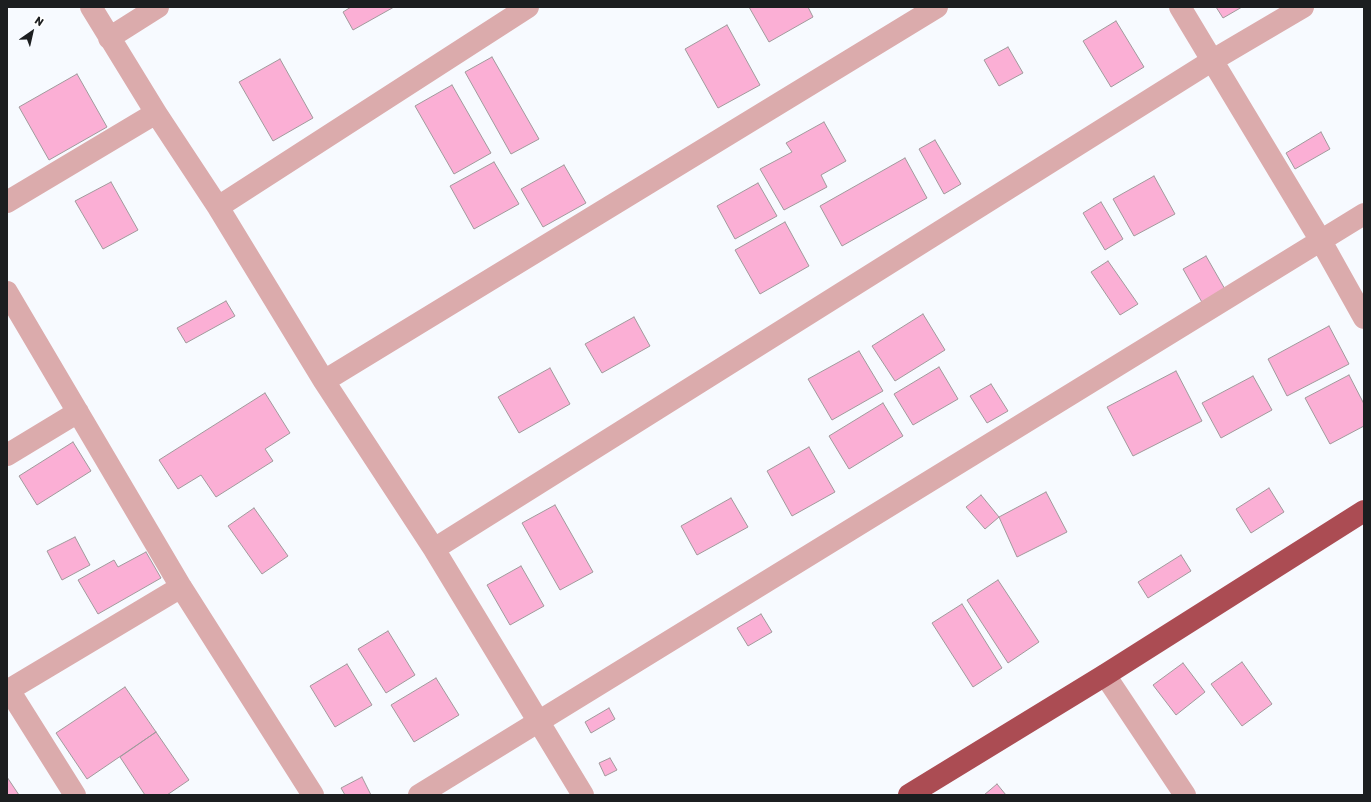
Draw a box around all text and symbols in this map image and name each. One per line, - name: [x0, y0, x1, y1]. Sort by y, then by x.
- north arrow: [12, 12, 52, 52]
- text: N: [32, 14, 46, 29]

